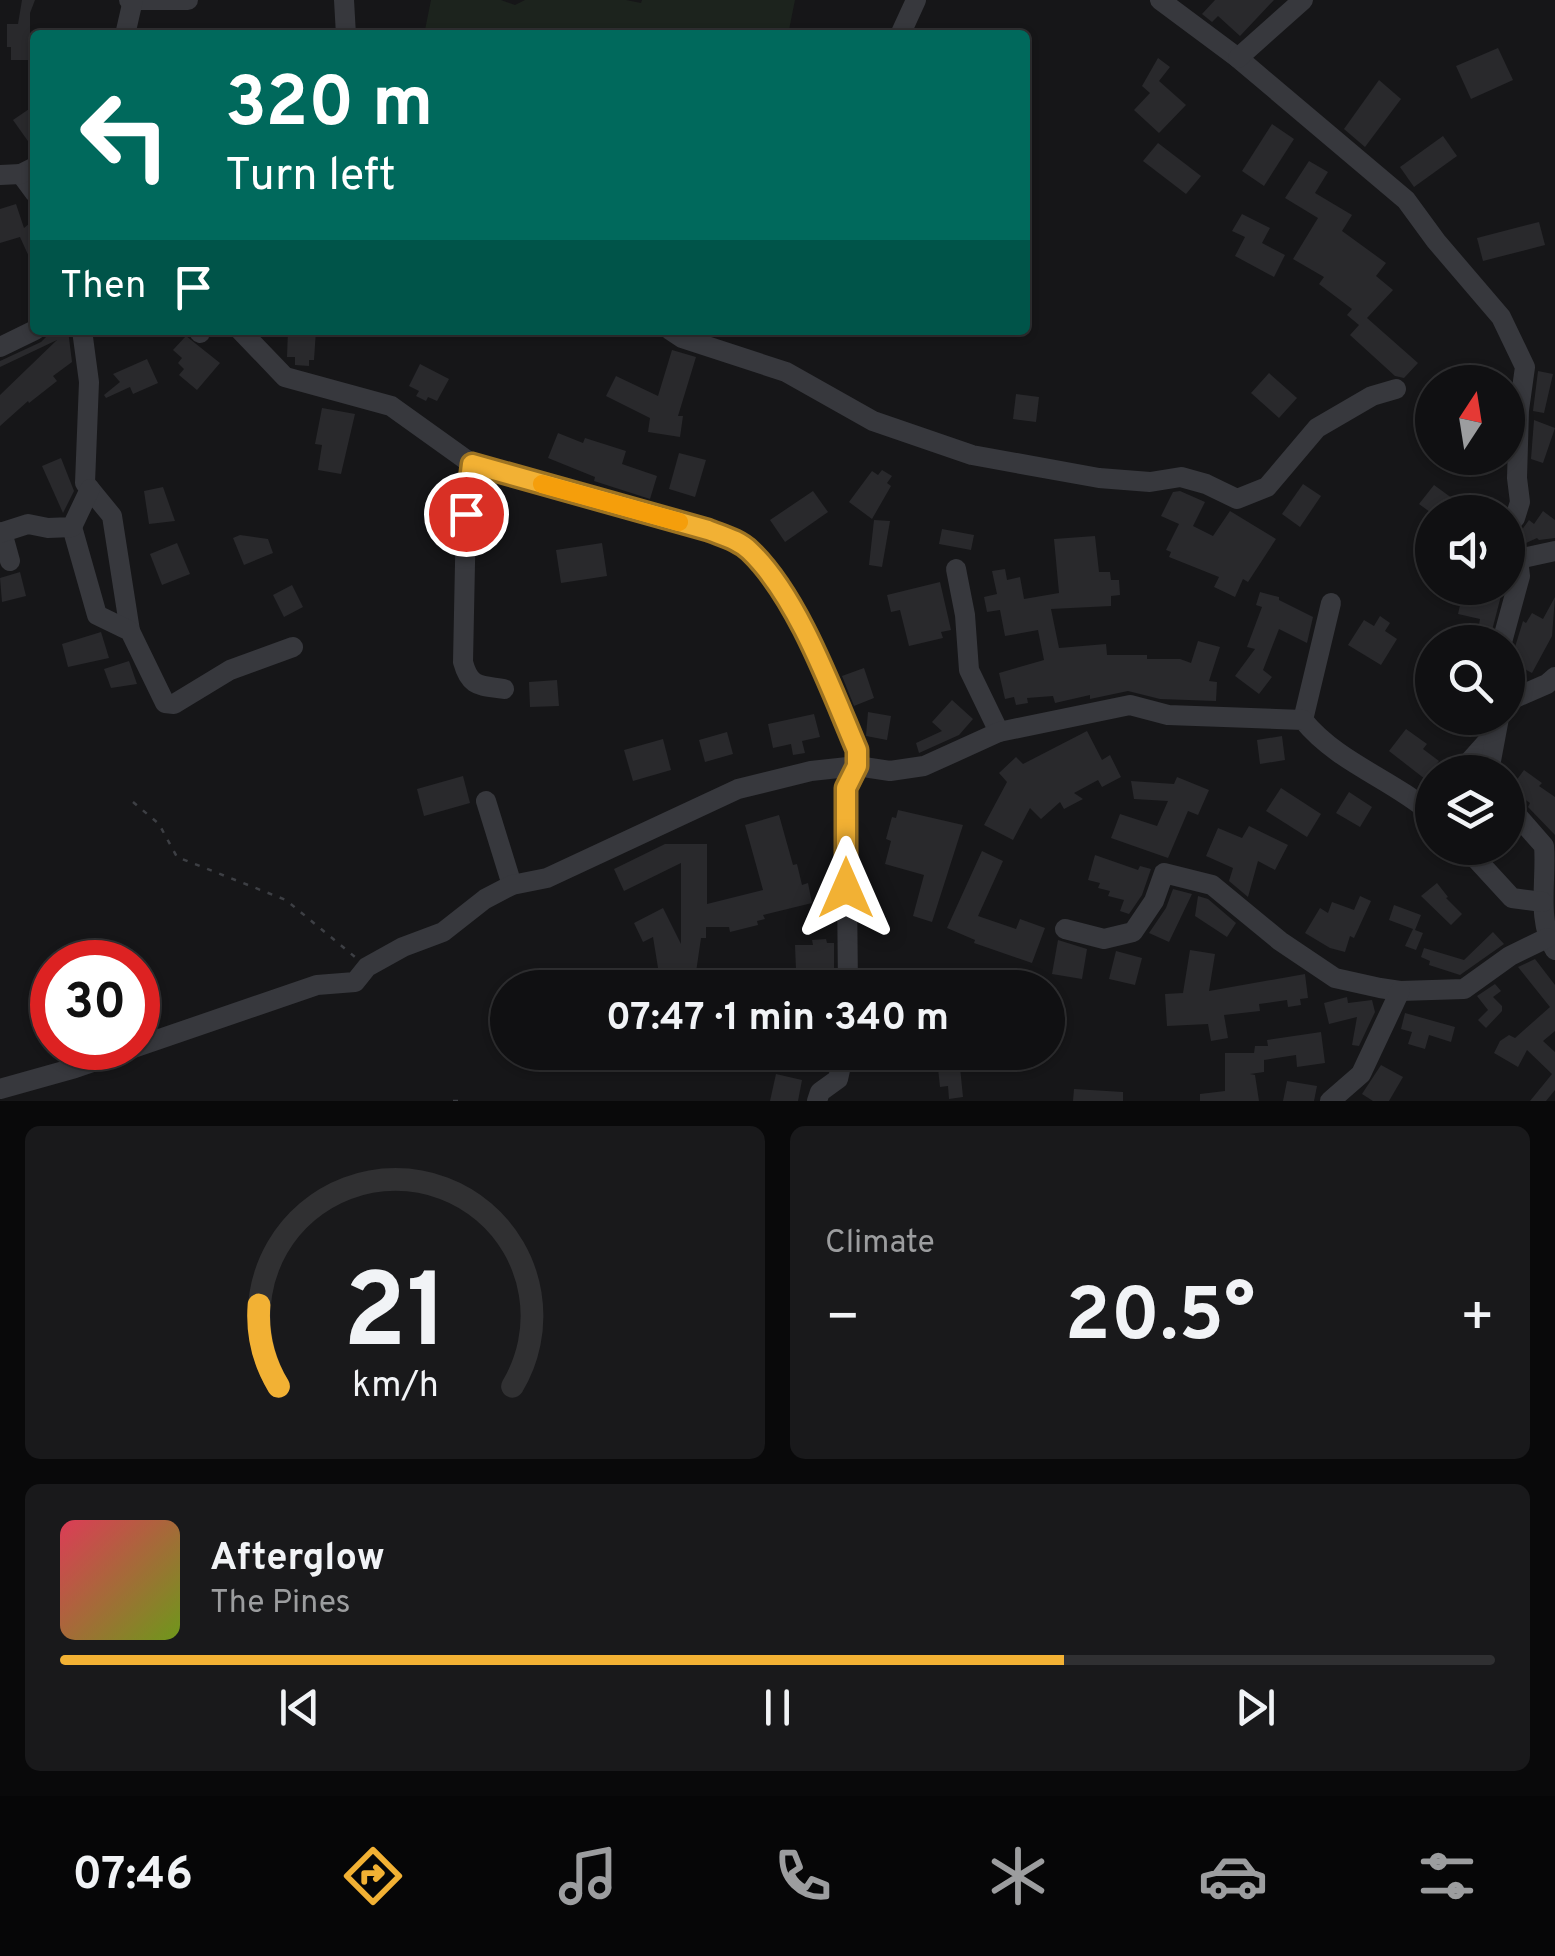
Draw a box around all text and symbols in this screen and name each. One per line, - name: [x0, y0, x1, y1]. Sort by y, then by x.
- text: 320 m: [225, 62, 433, 151]
- icon: left: [60, 70, 190, 200]
- text: Turn left: [225, 149, 396, 206]
- icon: arrive: [166, 260, 221, 315]
- text: Then: [60, 263, 146, 312]
- north arrow: [1415, 365, 1525, 475]
- map controls: [1415, 365, 1525, 865]
- pin: [424, 472, 509, 557]
- icon: arrive: [439, 487, 494, 542]
- button: sound: [1415, 495, 1525, 605]
- button: search: [1415, 625, 1525, 735]
- button: layers: [1415, 755, 1525, 865]
- position arrow: [794, 836, 898, 940]
- speed limit sign: 30: [30, 940, 160, 1070]
- text: 07:47 · 1 min · 340 m: [606, 995, 949, 1044]
- text: Climate: [825, 1224, 935, 1264]
- text: 21: [342, 1252, 448, 1384]
- text: 20.5°: [1065, 1272, 1255, 1367]
- text: −: [825, 1285, 860, 1355]
- text: +: [1460, 1285, 1495, 1355]
- text: km/h: [352, 1364, 438, 1410]
- text: Afterglow: [210, 1535, 385, 1584]
- text: The Pines: [210, 1584, 351, 1624]
- icon: previous: [272, 1680, 327, 1735]
- icon: pause: [750, 1680, 805, 1735]
- icon: next: [1228, 1680, 1283, 1735]
- icon: directions: [338, 1841, 408, 1911]
- icon: music: [553, 1841, 623, 1911]
- icon: phone: [768, 1841, 838, 1911]
- icon: climate: [983, 1841, 1053, 1911]
- icon: car: [1198, 1841, 1268, 1911]
- icon: filters: [1412, 1841, 1482, 1911]
- text: 07:46: [72, 1848, 193, 1905]

